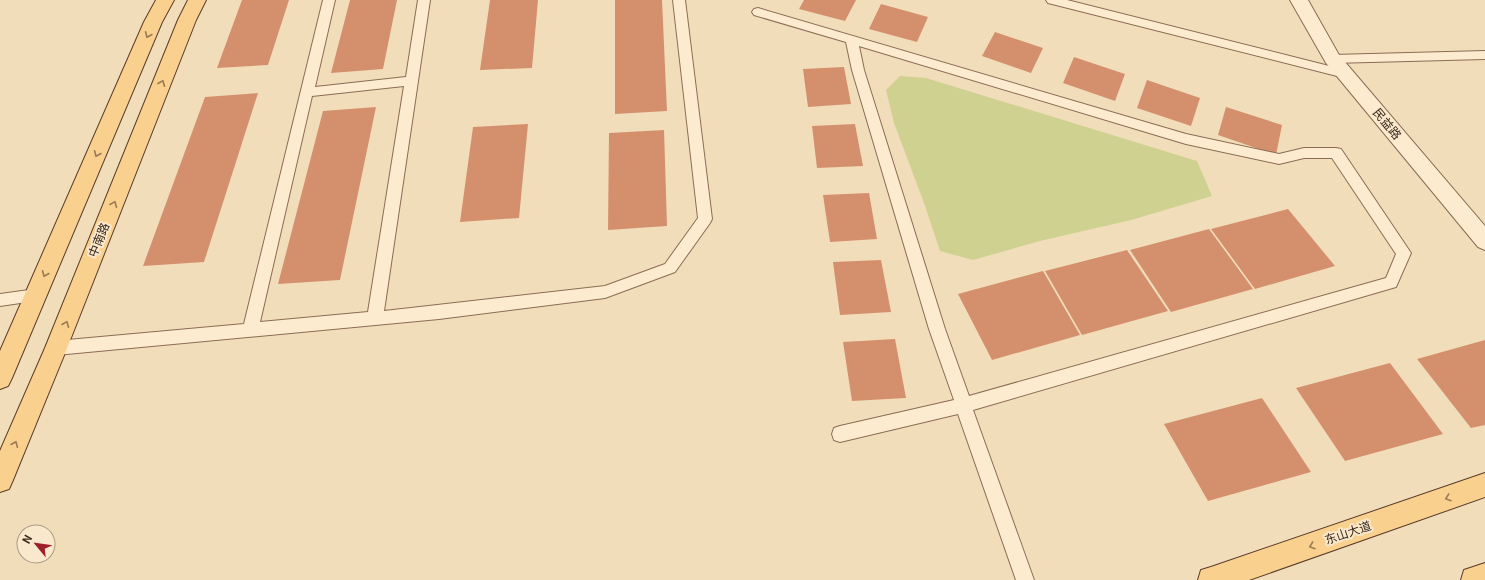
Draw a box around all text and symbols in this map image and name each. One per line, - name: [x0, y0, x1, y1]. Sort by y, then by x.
- one-way arrow: [145, 31, 153, 38]
- one-way arrow: [157, 79, 165, 86]
- street label: 民益路: [1370, 104, 1406, 142]
- one-way arrow: [93, 151, 101, 158]
- one-way arrow: [109, 200, 117, 207]
- street label: 中南路: [83, 220, 112, 259]
- one-way arrow: [42, 269, 50, 277]
- one-way arrow: [61, 321, 69, 328]
- one-way arrow: [11, 441, 19, 448]
- one-way arrow: [1445, 493, 1452, 502]
- street label: 东山大道: [1322, 516, 1373, 547]
- north arrow: [16, 524, 56, 564]
- text: N: [17, 531, 35, 546]
- one-way arrow: [1309, 541, 1316, 549]

